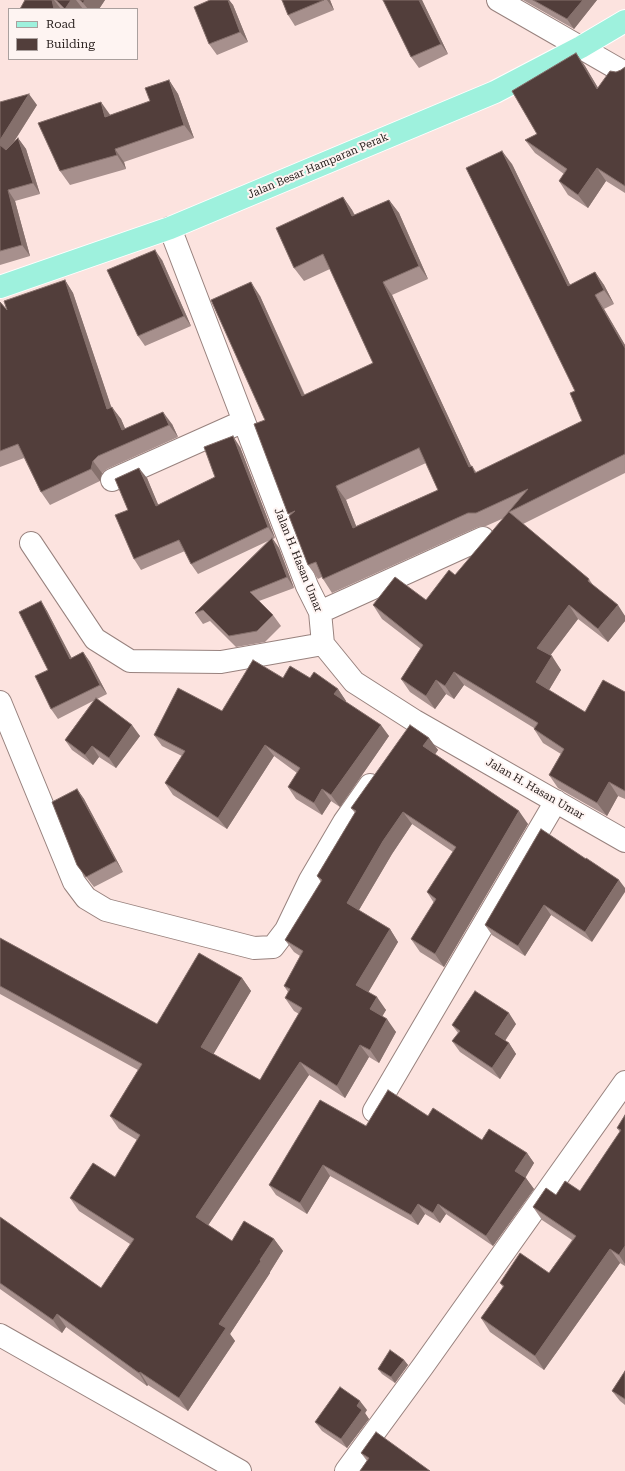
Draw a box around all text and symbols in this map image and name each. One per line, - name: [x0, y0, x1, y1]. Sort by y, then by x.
- legend: [8, 8, 138, 60]
- text: Road: [46, 17, 75, 31]
- text: Building: [46, 37, 95, 51]
- street label: Jalan Besar Hamparan Perak: [246, 130, 390, 202]
- street label: Jalan H. Hasan Umar: [271, 506, 325, 614]
- street label: Jalan H. Hasan Umar: [484, 756, 586, 822]

